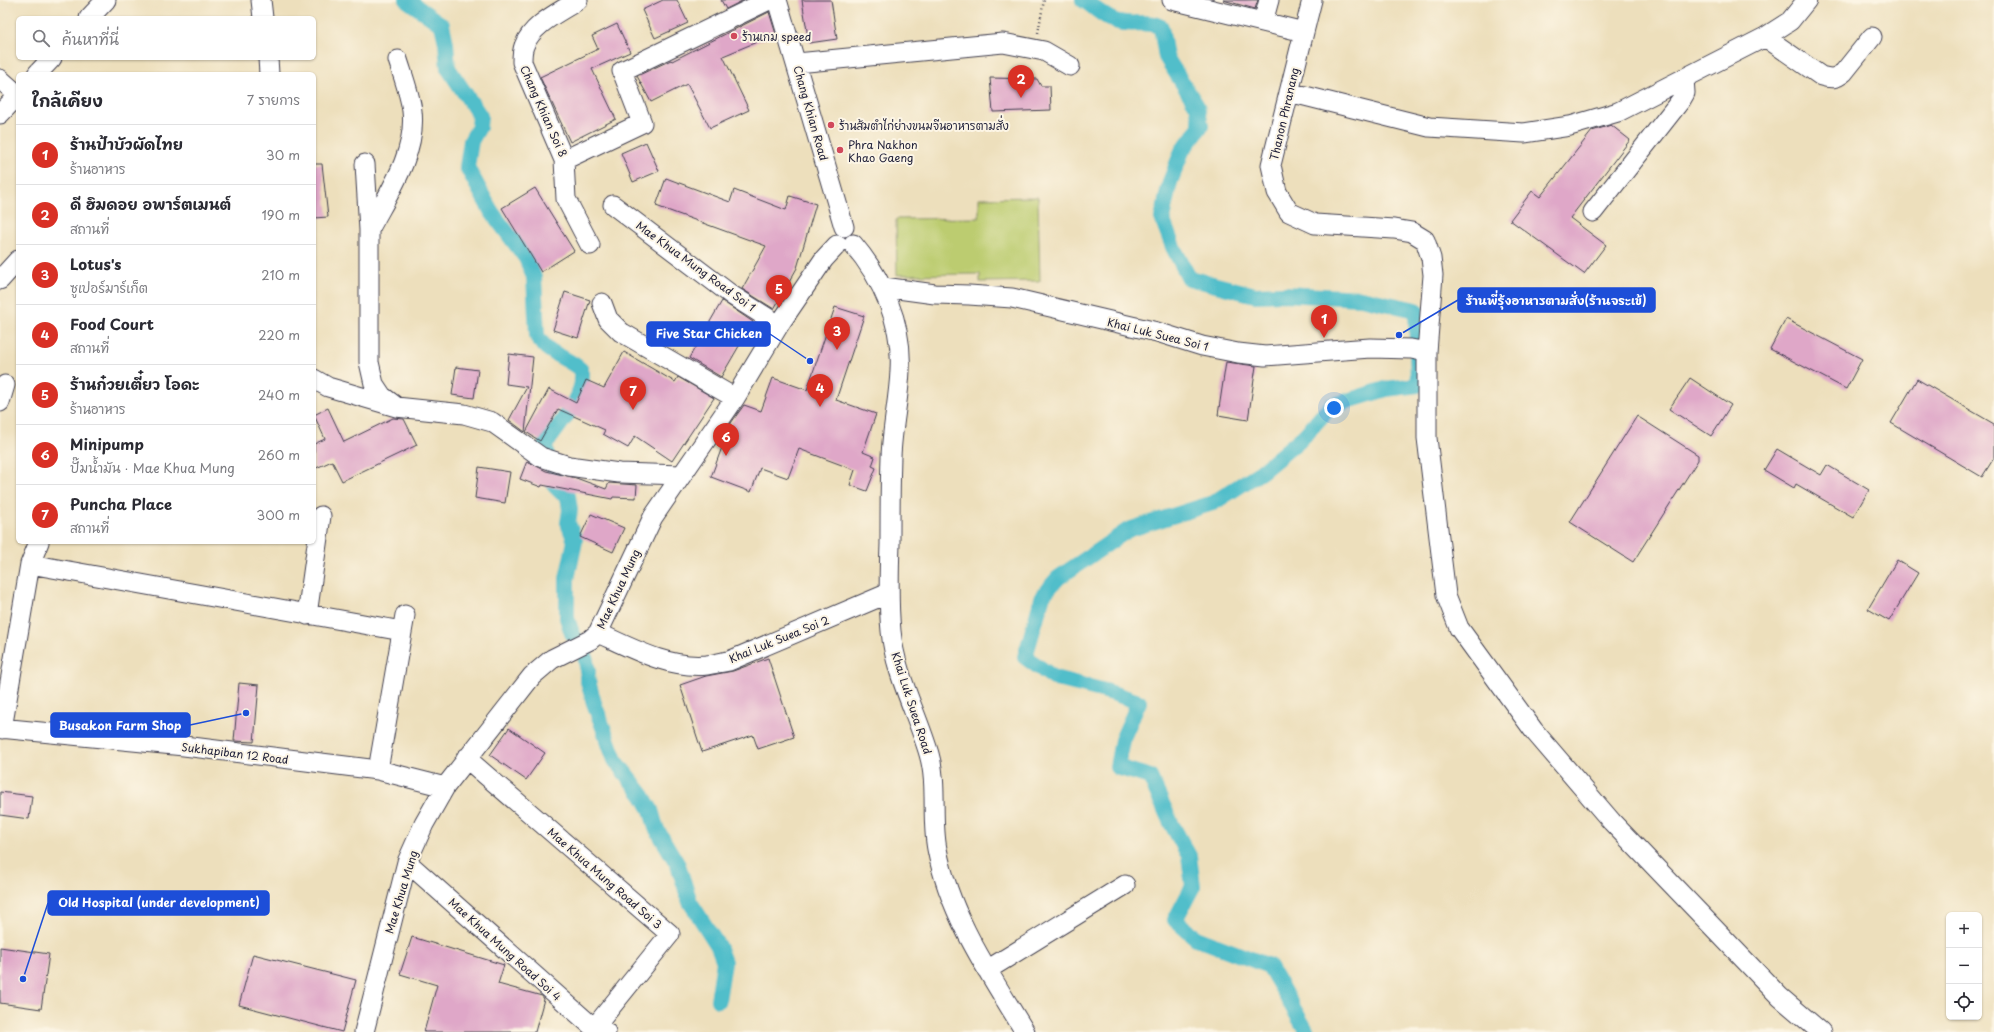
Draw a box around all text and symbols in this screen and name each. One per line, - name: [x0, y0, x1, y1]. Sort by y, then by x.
- search box: [16, 16, 316, 60]
- icon: search: [30, 27, 52, 49]
- text: ค้นหาที่นี่: [62, 27, 119, 50]
- place label: ร้านเกม speed: [742, 28, 811, 45]
- marker: ร้านเกม speed: [729, 31, 739, 41]
- street label: Chang Khian Soi 8: [516, 62, 572, 160]
- street label: Chang Khian Road: [789, 63, 833, 163]
- pin: 2: [1008, 65, 1034, 98]
- street label: Thanon Phranang: [1265, 66, 1303, 162]
- text: ใกล้เคียง: [32, 87, 103, 113]
- text: 7 รายการ: [247, 90, 300, 109]
- place label: ร้านส้มตำไก่ย่างขนมจีนอาหารตามสั่ง: [839, 115, 1009, 134]
- marker: ร้านส้มตำไก่ย่างขนมจีนอาหารตามสั่ง: [826, 120, 836, 130]
- text: ร้านป้าบัวผัดไทย: [70, 132, 183, 155]
- place label: Phra Nakhon Khao Gaeng: [848, 136, 918, 166]
- text: 1: [42, 145, 48, 164]
- text: 30 m: [266, 145, 300, 164]
- marker: Phra Nakhon Khao Gaeng: [835, 145, 845, 155]
- text: ร้านอาหาร: [70, 159, 126, 178]
- text: ดี ฮิมดอย อพาร์ตเมนต์: [70, 192, 231, 215]
- text: 2: [40, 205, 50, 224]
- text: 190 m: [261, 205, 300, 224]
- street label: Mae Khua Mung Road Soi 1: [633, 217, 760, 315]
- text: สถานที่: [70, 219, 109, 238]
- text: Lotus's: [70, 252, 121, 275]
- text: 3: [41, 265, 49, 284]
- text: 210 m: [261, 265, 300, 284]
- pin: 5: [766, 275, 792, 308]
- text: ซูเปอร์มาร์เก็ต: [70, 278, 148, 297]
- callout: ร้านพี่รุ้งอาหารตามสั่ง(ร้านจระเข้): [1458, 288, 1655, 312]
- text: ร้านพี่รุ้งอาหารตามสั่ง(ร้านจระเข้): [1466, 290, 1646, 310]
- pin: 1: [1311, 305, 1337, 338]
- text: Food Court: [70, 312, 154, 335]
- street label: Khai Luk Suea Soi 1: [1106, 313, 1210, 355]
- pin: 3: [824, 317, 850, 350]
- callout: Five Star Chicken: [647, 322, 770, 346]
- text: Five Star Chicken: [656, 324, 762, 342]
- text: 4: [41, 325, 49, 344]
- text: 220 m: [258, 325, 300, 344]
- text: สถานที่: [70, 338, 109, 357]
- text: ร้านก๋วยเตี๋ยว โอดะ: [70, 372, 199, 395]
- pin: 4: [807, 374, 833, 407]
- pin: 7: [620, 377, 646, 410]
- text: 5: [41, 385, 49, 404]
- text: 240 m: [258, 385, 300, 404]
- your location: [1324, 398, 1344, 418]
- text: ร้านอาหาร: [70, 399, 126, 418]
- pin: 6: [713, 423, 739, 456]
- text: Minipump: [70, 432, 144, 455]
- text: 6: [40, 445, 50, 464]
- text: 260 m: [258, 445, 300, 464]
- text: ปั๊มน้ำมัน · Mae Khua Mung: [70, 458, 235, 477]
- text: Puncha Place: [70, 492, 172, 515]
- text: 7: [41, 505, 49, 524]
- text: 300 m: [256, 505, 300, 524]
- text: สถานที่: [70, 518, 109, 537]
- street label: Mae Khua Mung: [592, 546, 644, 632]
- street label: Khai Luk Suea Soi 2: [726, 611, 832, 667]
- street label: Khai Luk Suea Road: [887, 650, 937, 756]
- callout: Busakon Farm Shop: [51, 713, 190, 737]
- text: Busakon Farm Shop: [59, 716, 181, 734]
- street label: Sukhapiban 12 Road: [181, 738, 289, 768]
- street label: Mae Khua Mung Road Soi 3: [544, 823, 666, 933]
- street label: Mae Khua Mung: [380, 848, 422, 936]
- callout: Old Hospital (under development): [48, 891, 269, 915]
- text: Old Hospital (under development): [58, 893, 260, 911]
- street label: Mae Khua Mung Road Soi 4: [445, 894, 565, 1004]
- map controls: [1946, 912, 1982, 1020]
- button: +: [1946, 912, 1982, 948]
- button: −: [1946, 948, 1982, 984]
- button: locate: [1946, 984, 1982, 1020]

